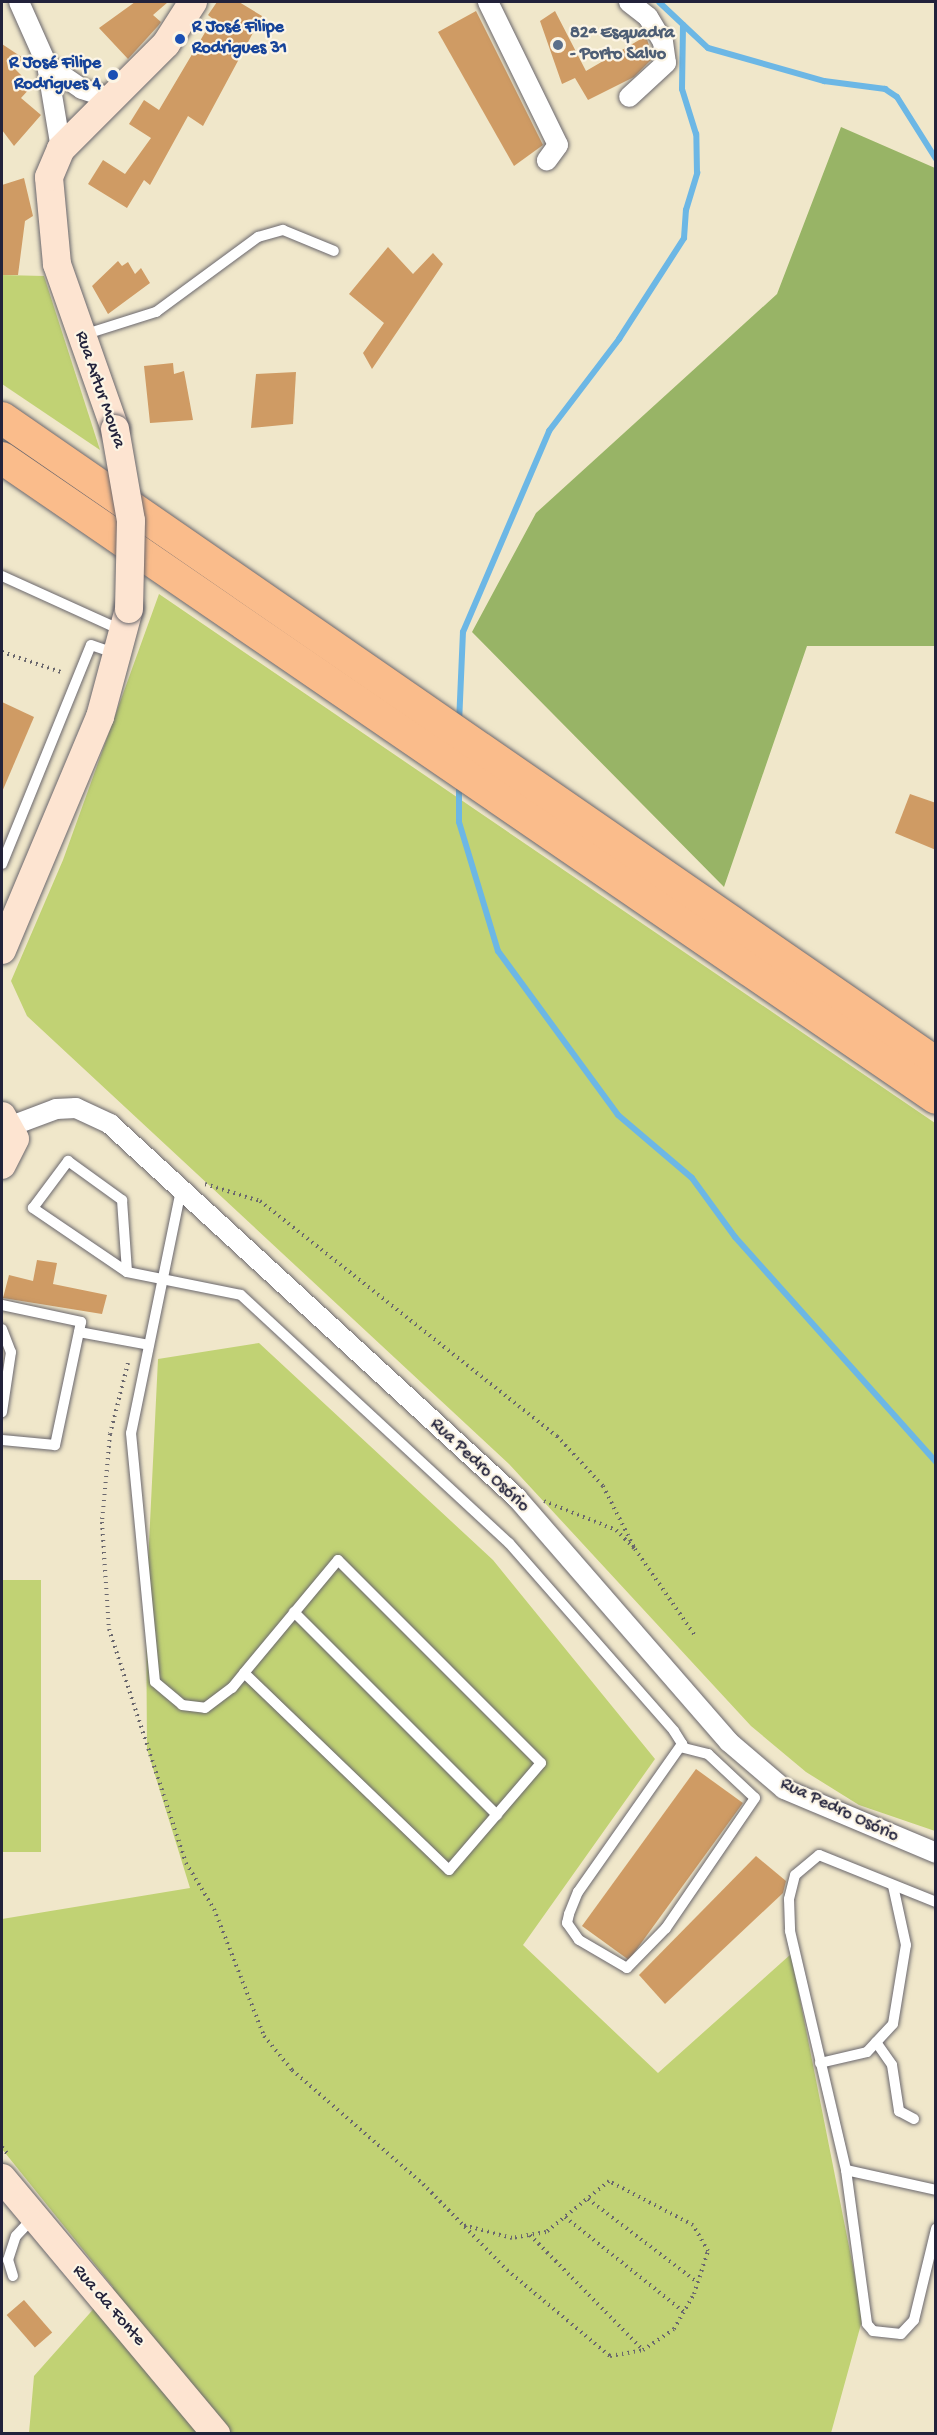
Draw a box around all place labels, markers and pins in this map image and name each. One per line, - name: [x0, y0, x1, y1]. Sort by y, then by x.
- place label: R José Filipe Rodrigues 31: [192, 18, 287, 60]
- place label: 82ª Esquadra - Porto Salvo: [570, 24, 675, 66]
- marker: R José Filipe Rodrigues 31: [173, 32, 187, 46]
- marker: 82ª Esquadra - Porto Salvo: [551, 38, 565, 52]
- place label: R José Filipe Rodrigues 4: [9, 54, 101, 97]
- marker: R José Filipe Rodrigues 4: [106, 68, 120, 82]

